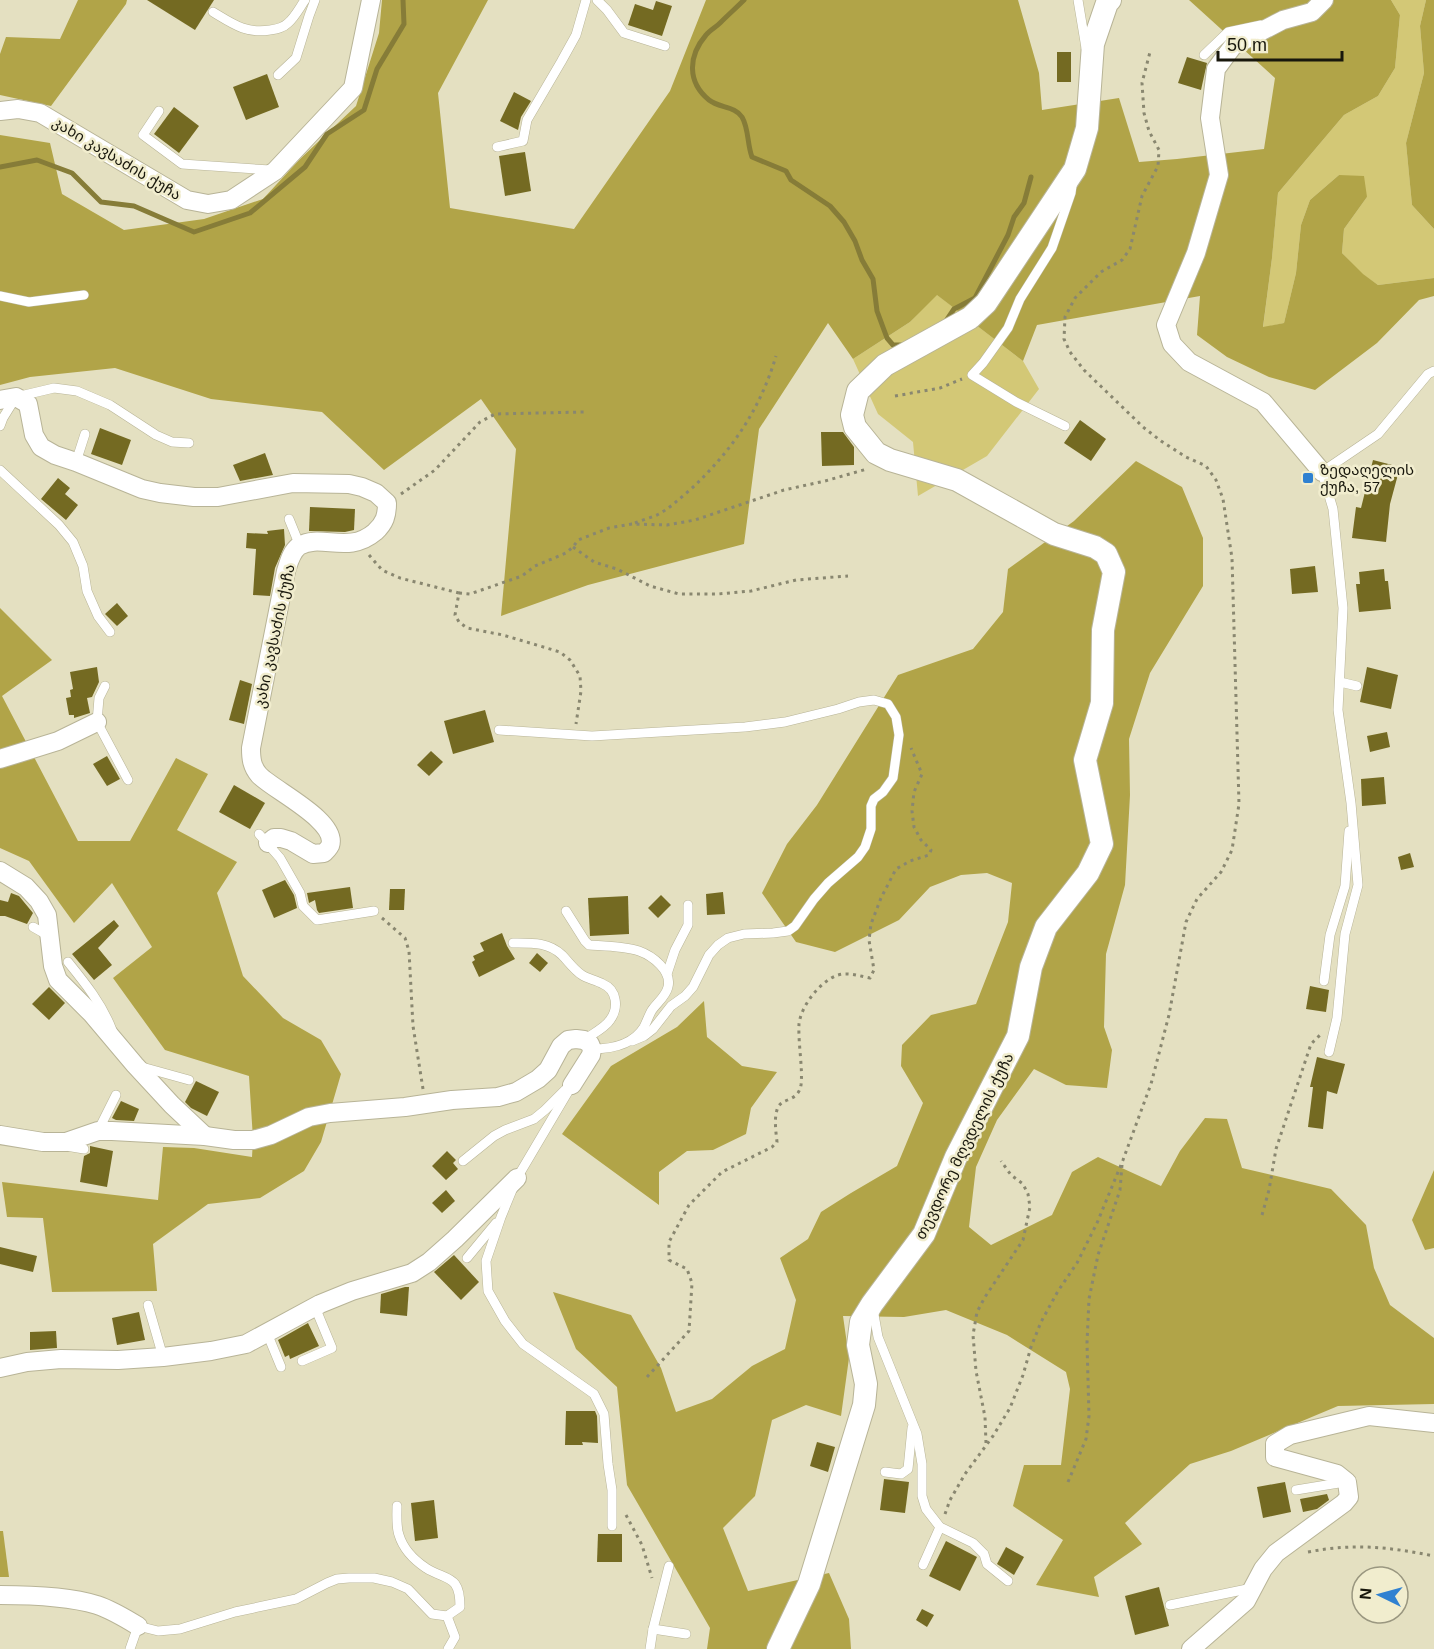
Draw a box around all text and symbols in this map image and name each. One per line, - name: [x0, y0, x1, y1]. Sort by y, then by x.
- scale bar: [1218, 24, 1342, 62]
- text: 50 m: [1227, 35, 1267, 55]
- street label: კახი კავსაძის ქუჩა: [49, 113, 184, 204]
- place label: ზედაღელის ქუჩა, 57: [1320, 461, 1414, 496]
- marker: ზედაღელის ქუჩა, 57: [1301, 471, 1315, 485]
- street label: კახი კავსაძის ქუჩა: [250, 562, 299, 710]
- street label: თევდორე მღვდელის ქუჩა: [911, 1050, 1018, 1242]
- north arrow: [1350, 1565, 1410, 1625]
- text: N: [1357, 1587, 1375, 1600]

